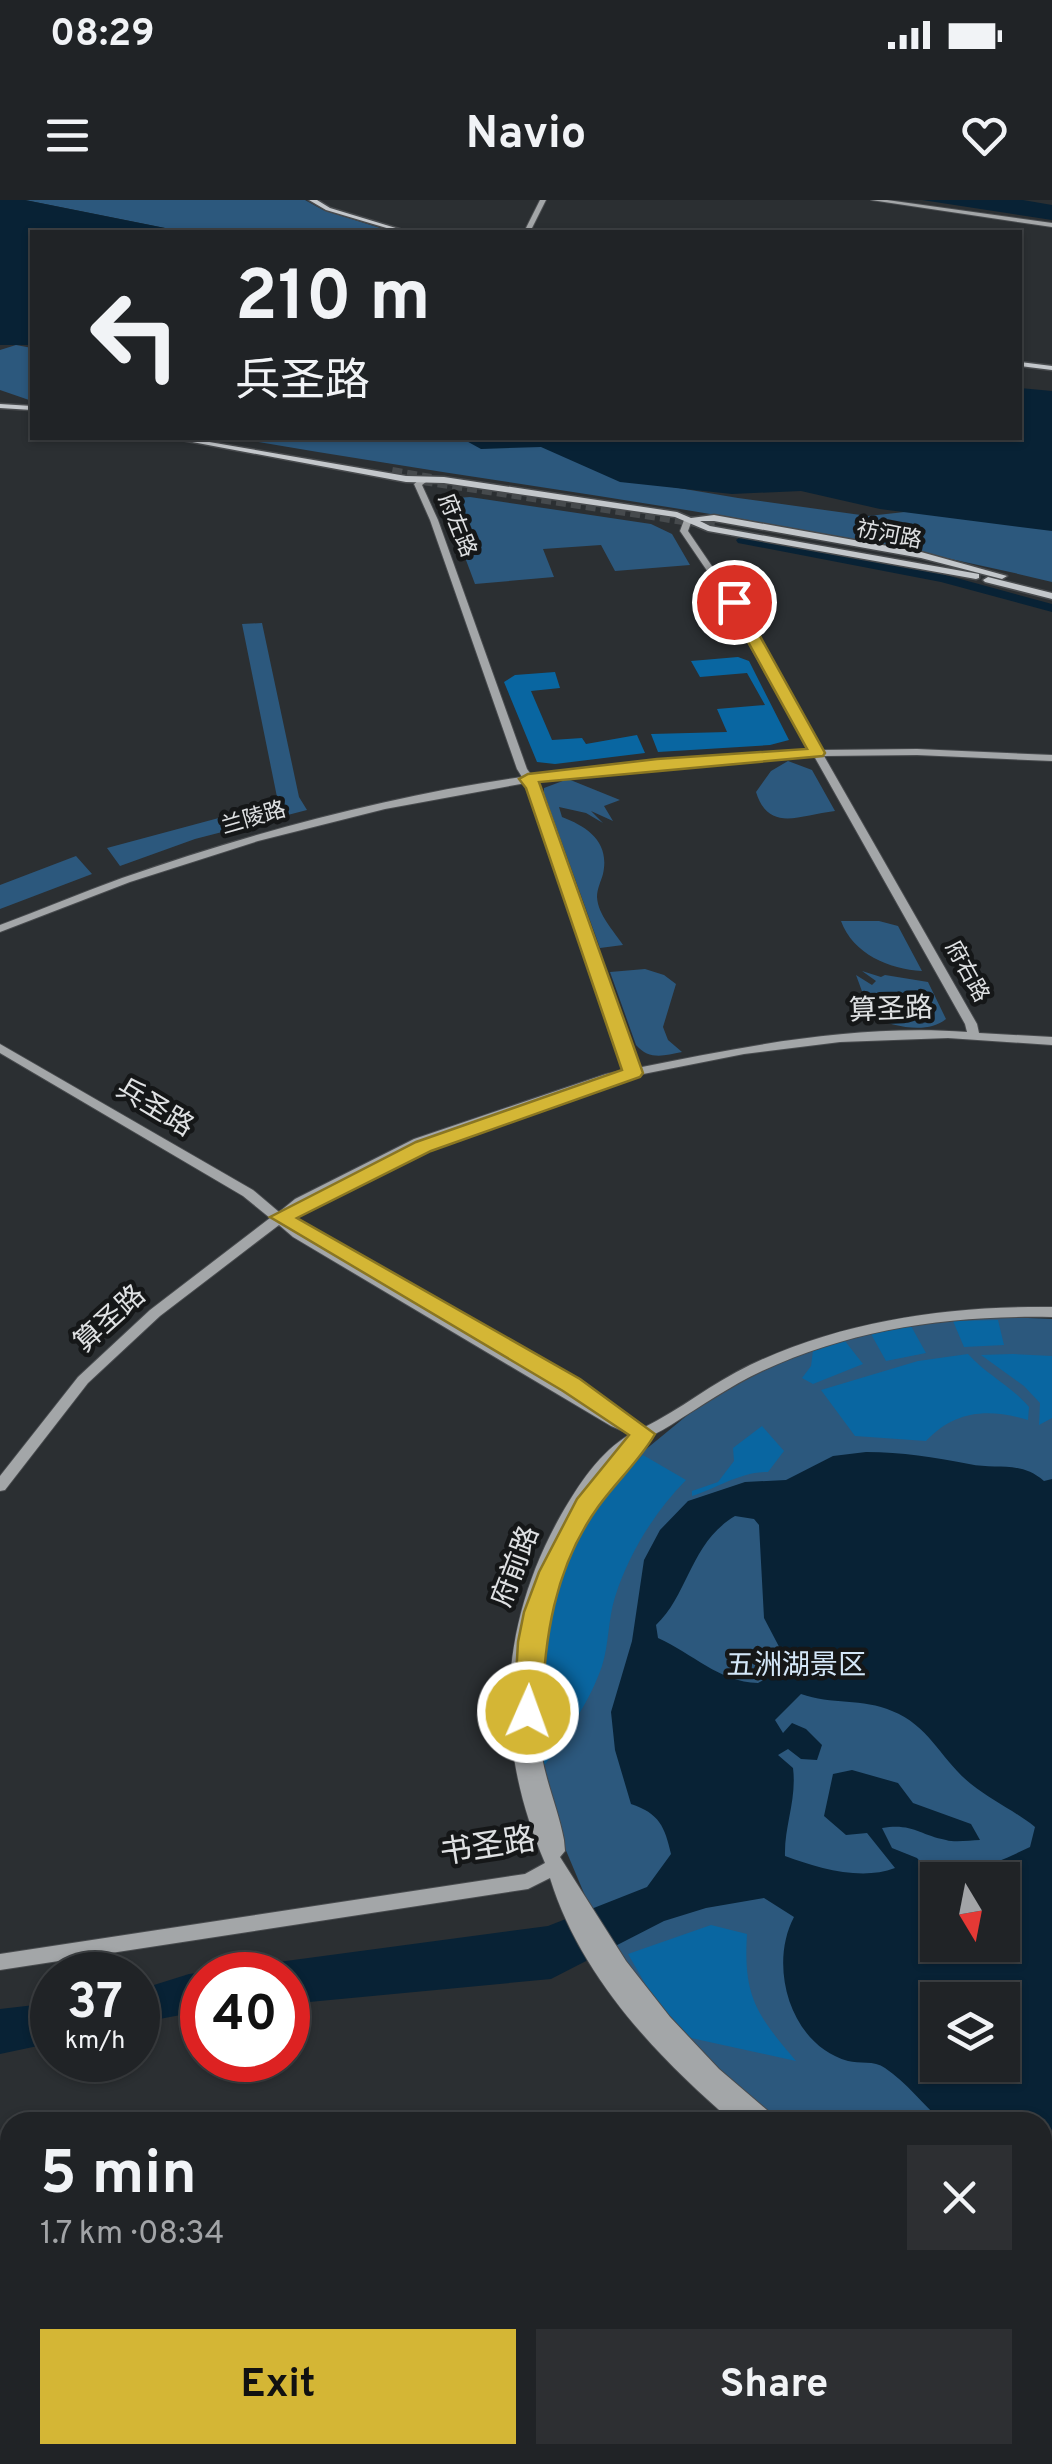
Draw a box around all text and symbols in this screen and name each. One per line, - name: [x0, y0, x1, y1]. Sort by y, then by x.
- text: 08:29: [50, 11, 155, 60]
- text: Navio: [466, 107, 586, 164]
- icon: menu: [40, 108, 95, 163]
- icon: heart: [957, 108, 1012, 163]
- text: 210 m: [235, 256, 431, 345]
- icon: left: [70, 270, 200, 400]
- text: 兵圣路: [235, 355, 370, 412]
- street label: 府左路: [431, 490, 481, 562]
- street label: 祊河路: [854, 516, 924, 556]
- pin: [692, 560, 777, 645]
- icon: arrive: [707, 575, 762, 630]
- street label: 兰陵路: [219, 797, 289, 841]
- street label: 府右路: [938, 937, 994, 1007]
- street label: 算圣路: [848, 992, 934, 1030]
- street label: 兵圣路: [109, 1072, 199, 1146]
- street label: 算圣路: [68, 1279, 154, 1361]
- street label: 府前路: [485, 1521, 549, 1613]
- park label: 五洲湖景区: [726, 1649, 866, 1685]
- position arrow: [476, 1660, 580, 1764]
- street label: 书圣路: [437, 1821, 539, 1875]
- north arrow: [920, 1862, 1020, 1962]
- map controls: [920, 1862, 1020, 2082]
- speed limit sign: 40: [180, 1952, 310, 2082]
- text: 37: [67, 1973, 123, 2036]
- button: layers: [920, 1982, 1020, 2082]
- text: km/h: [65, 2026, 125, 2058]
- text: 5 min: [40, 2139, 197, 2215]
- button: close: [907, 2145, 1012, 2250]
- text: 1.7 km · 08:34: [40, 2215, 224, 2255]
- button: Exit: [40, 2329, 516, 2444]
- button: Share: [536, 2329, 1012, 2444]

